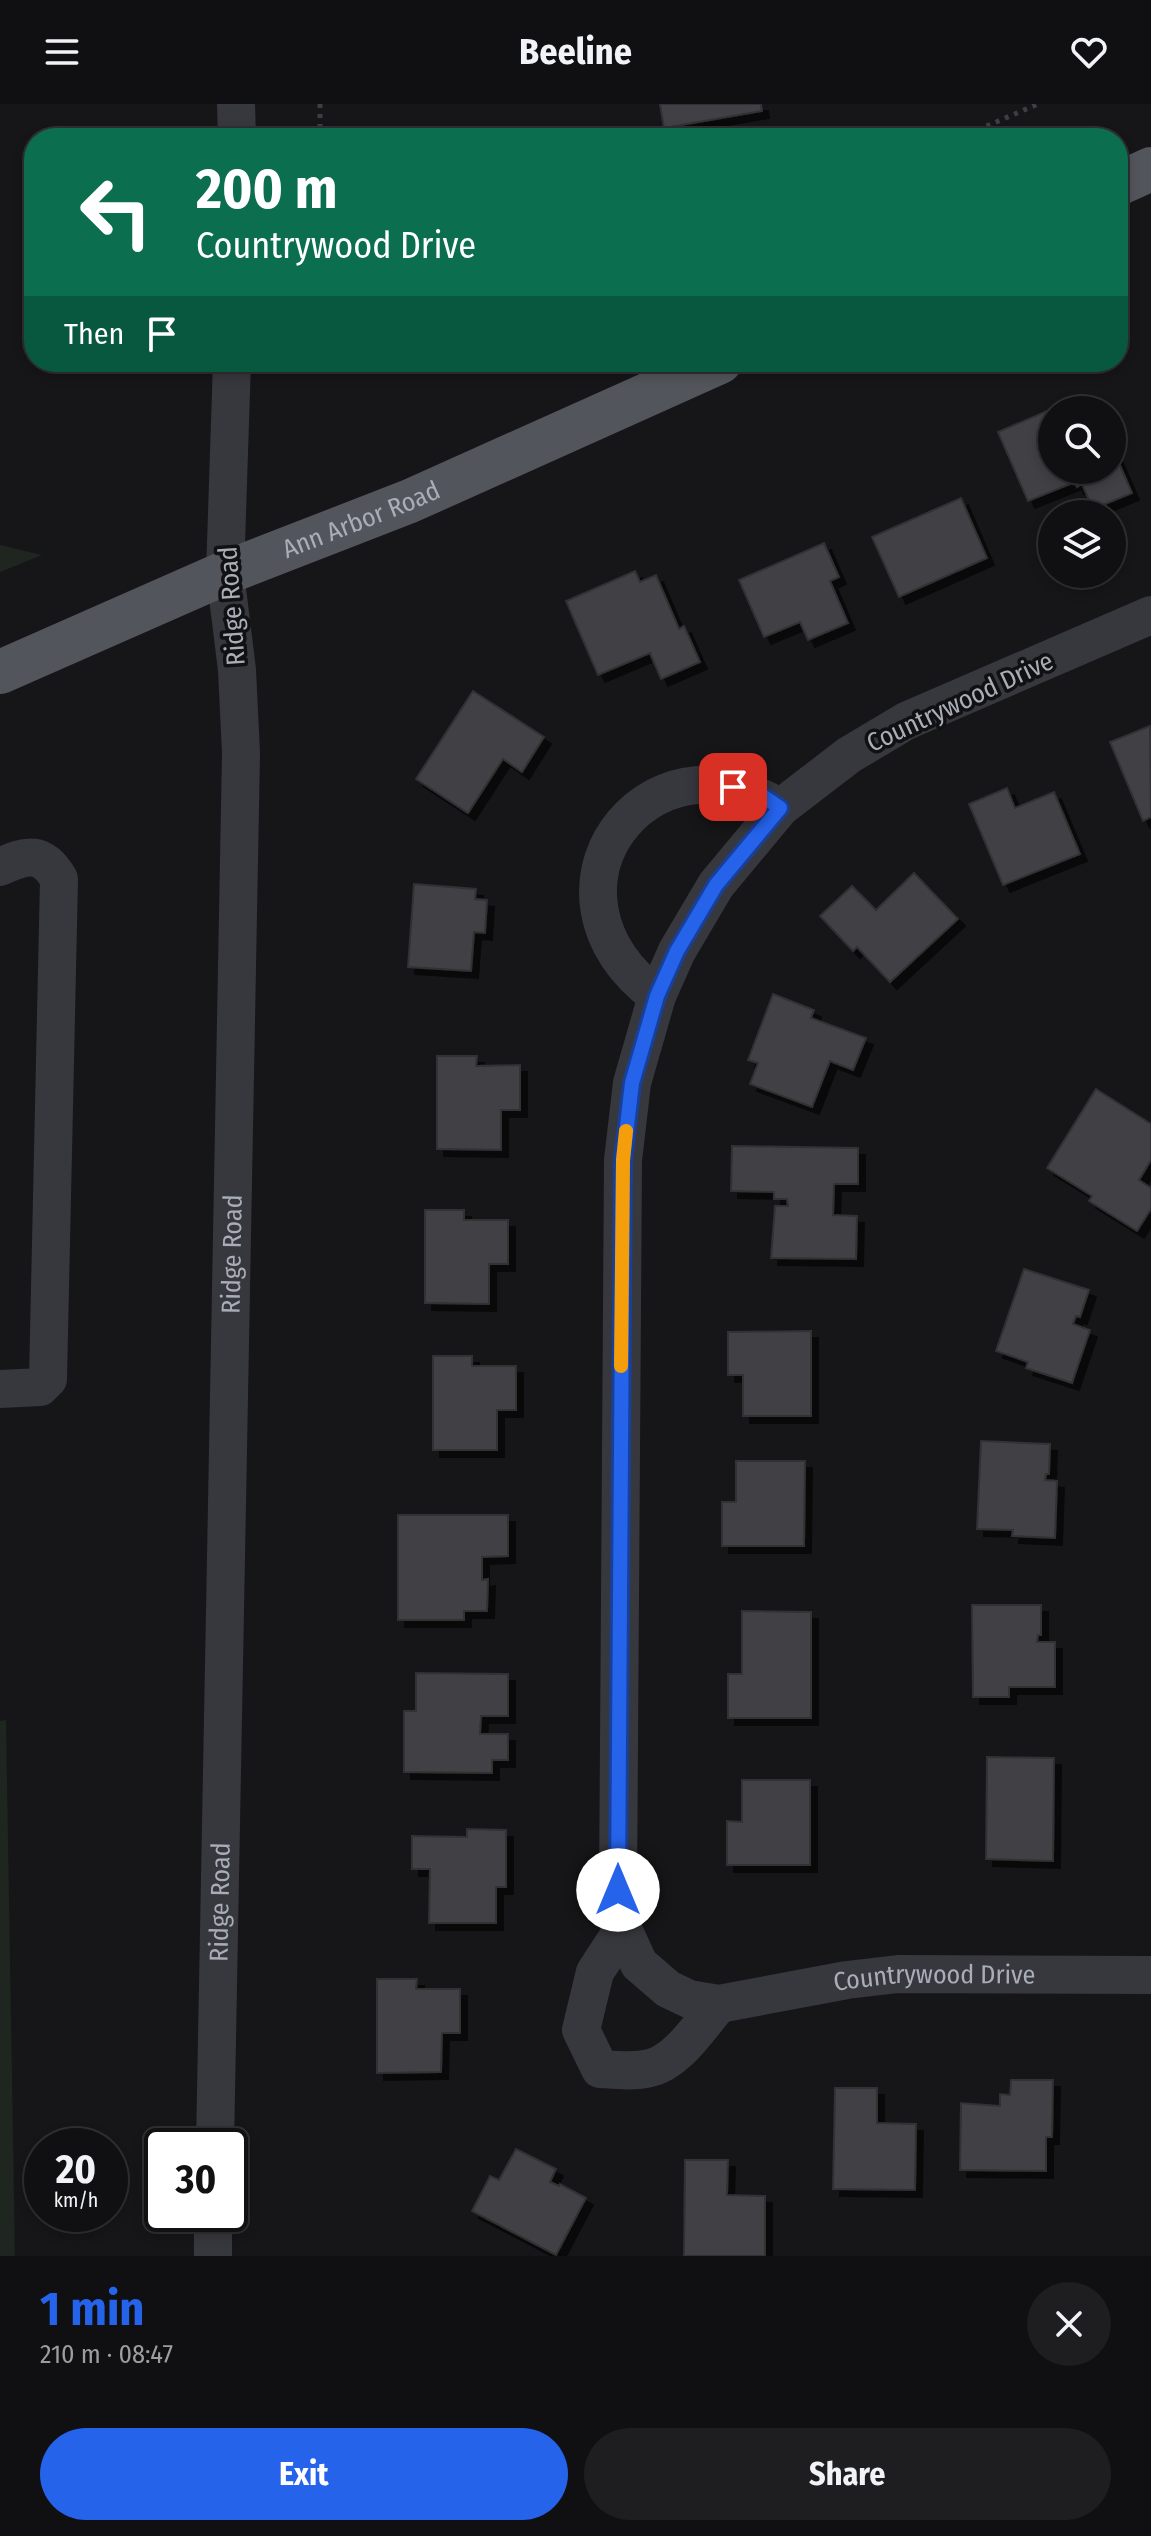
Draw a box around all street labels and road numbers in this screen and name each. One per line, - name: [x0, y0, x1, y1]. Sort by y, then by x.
- street label: Ann Arbor Road: [278, 474, 445, 565]
- street label: Ridge Road: [212, 545, 252, 667]
- street label: Countrywood Drive: [862, 645, 1058, 759]
- street label: Ridge Road: [215, 1194, 248, 1314]
- street label: Ridge Road: [203, 1842, 236, 1962]
- street label: Countrywood Drive: [831, 1958, 1036, 1998]

